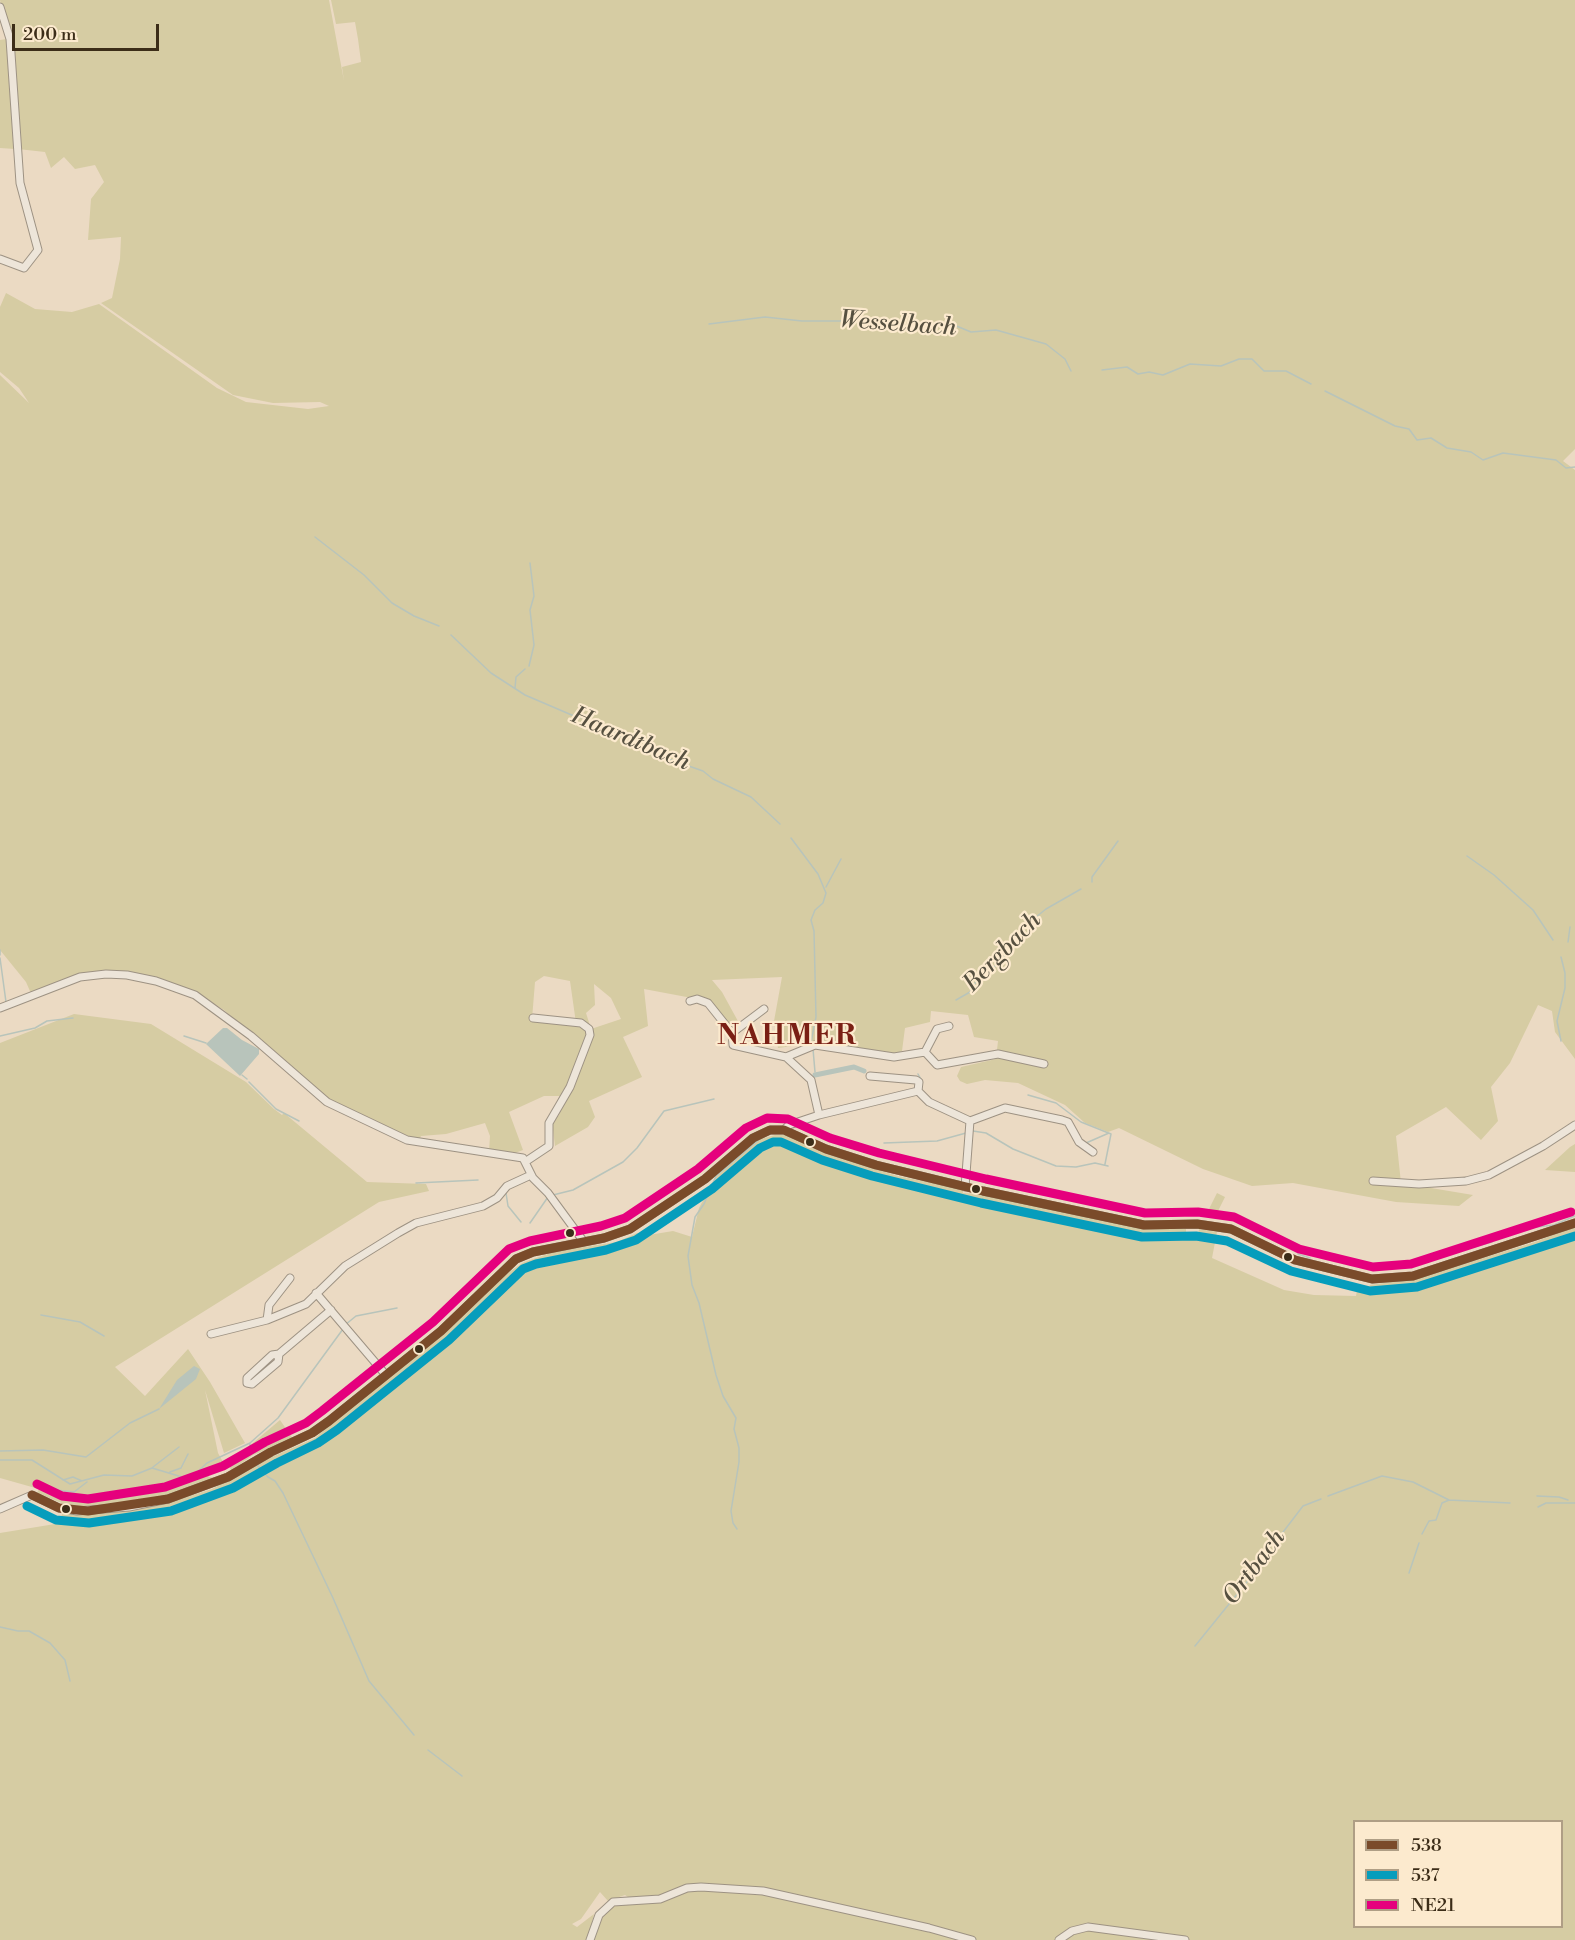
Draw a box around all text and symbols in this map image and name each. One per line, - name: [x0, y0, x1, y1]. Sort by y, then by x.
- scale bar: [15, 12, 162, 50]
- text: 200 m: [23, 23, 77, 46]
- water label: Wesselbach: [839, 307, 957, 343]
- water label: Haardtbach: [566, 702, 694, 778]
- water label: Bergbach: [958, 907, 1048, 999]
- district label: NAHMER: [717, 1020, 857, 1054]
- unlabelled marker: [804, 1136, 816, 1148]
- unlabelled marker: [970, 1183, 982, 1195]
- unlabelled marker: [564, 1227, 576, 1239]
- unlabelled marker: [1282, 1251, 1294, 1263]
- unlabelled marker: [413, 1343, 425, 1355]
- unlabelled marker: [60, 1503, 72, 1515]
- water label: Ortbach: [1217, 1525, 1293, 1611]
- legend: [1353, 1820, 1563, 1928]
- text: 538: [1411, 1834, 1442, 1857]
- text: 537: [1411, 1864, 1440, 1887]
- text: NE21: [1411, 1894, 1455, 1917]

